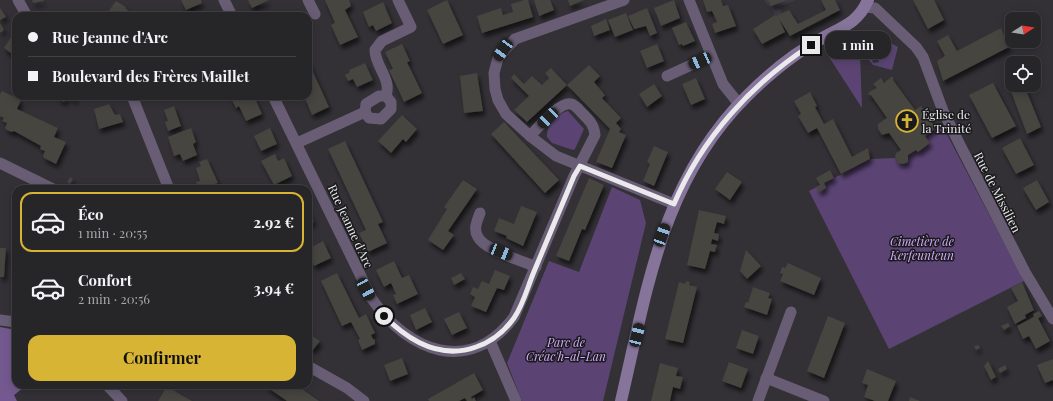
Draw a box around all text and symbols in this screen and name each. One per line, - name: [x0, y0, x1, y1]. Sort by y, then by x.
- north arrow: [1005, 12, 1041, 48]
- map controls: [1005, 12, 1041, 92]
- text: Rue Jeanne d'Arc: [52, 27, 168, 47]
- callout: 1 min: [825, 31, 891, 59]
- route end: [802, 36, 820, 54]
- text: 1 min: [842, 36, 874, 53]
- car: [491, 37, 515, 63]
- car: [687, 51, 713, 71]
- button: locate: [1005, 56, 1041, 92]
- text: Boulevard des Frères Maillet: [52, 66, 249, 86]
- car: [535, 105, 561, 131]
- place label: Église de la Trinité: [922, 106, 971, 136]
- church icon: Église de la Trinité: [894, 108, 920, 134]
- street label: Rue de Missilien: [971, 149, 1025, 235]
- street label: Rue Jeanne d'Arc: [325, 182, 377, 270]
- icon: car: [30, 204, 66, 240]
- text: Éco: [78, 204, 103, 224]
- text: 2.92 €: [253, 212, 294, 232]
- car: [652, 222, 672, 248]
- text: 1 min · 20:55: [78, 224, 147, 241]
- park label: Cimetière de Kerfeunteun: [889, 233, 954, 263]
- car: [488, 242, 514, 262]
- icon: car: [30, 270, 66, 306]
- text: Confort: [78, 270, 132, 290]
- car: [355, 276, 377, 302]
- text: 3.94 €: [254, 278, 294, 298]
- text: 2 min · 20:56: [78, 290, 150, 307]
- route start: [375, 307, 393, 325]
- car: [628, 322, 646, 348]
- park label: Parc de Créac'h-al-Lan: [526, 334, 606, 364]
- button: Confirmer: [28, 335, 296, 381]

